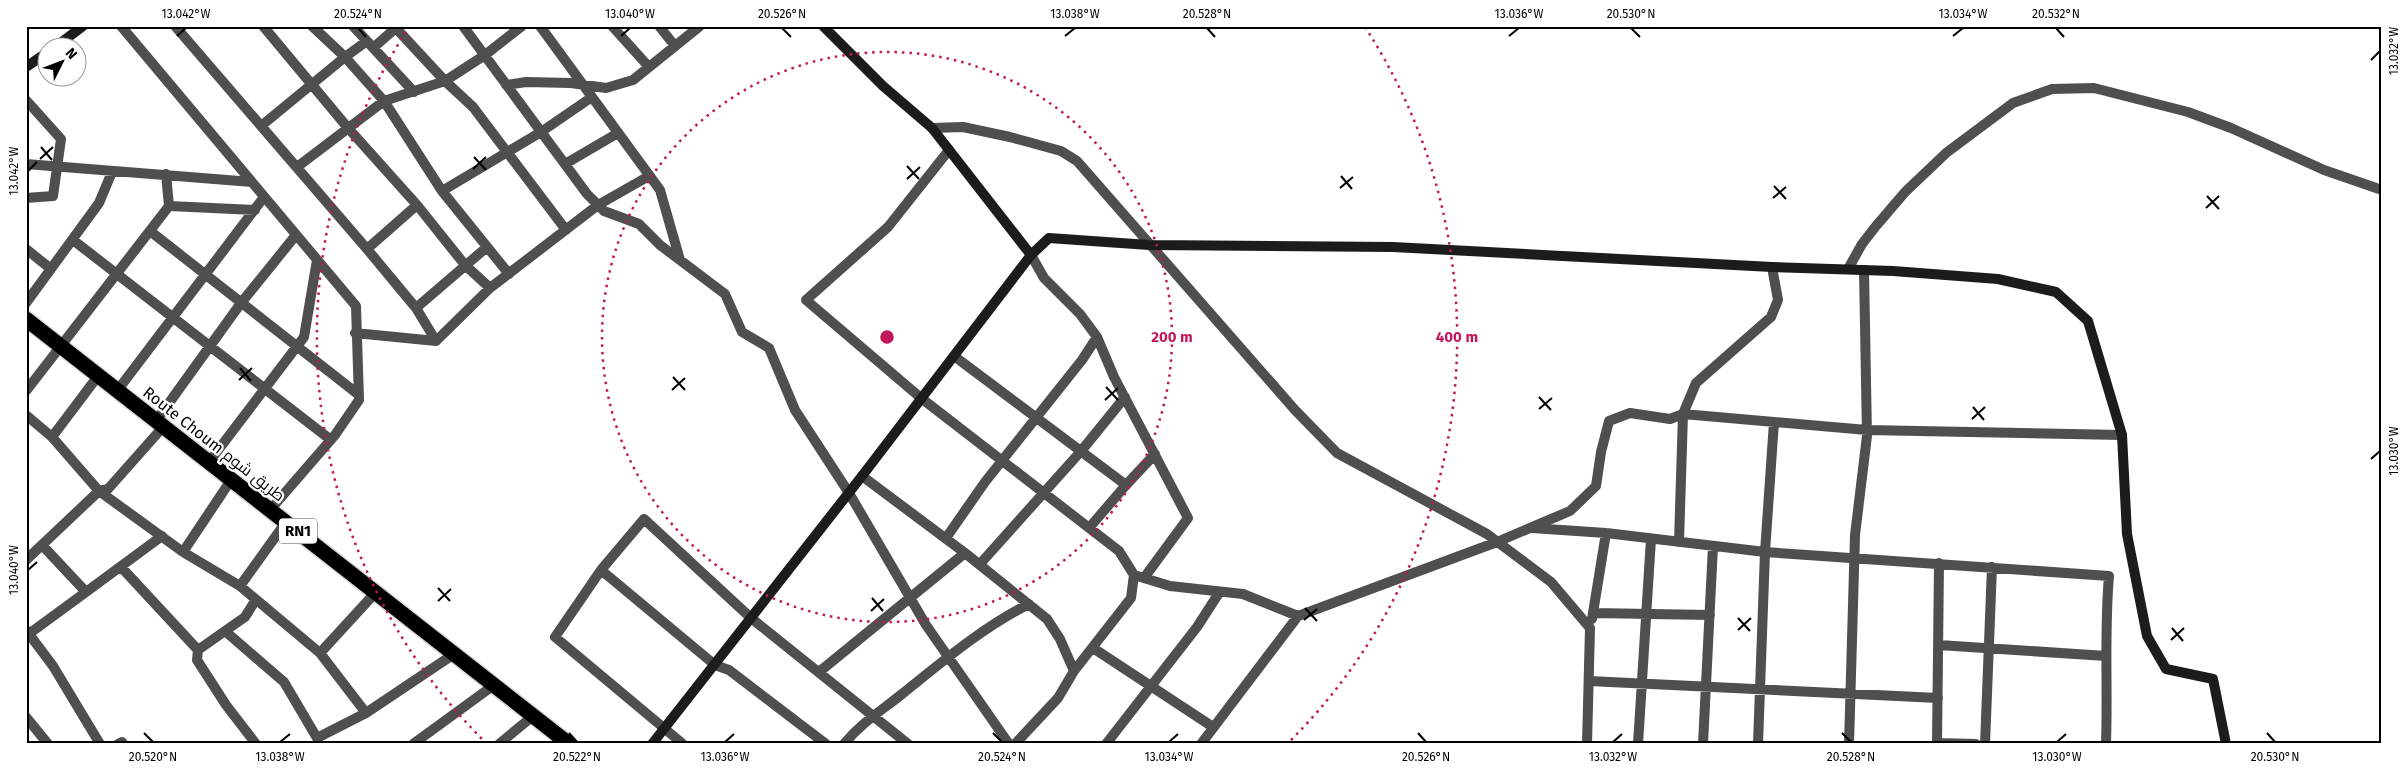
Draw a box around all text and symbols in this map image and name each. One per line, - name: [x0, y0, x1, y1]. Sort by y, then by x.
- text: 13.042°W: [162, 7, 211, 21]
- text: 20.524°N: [334, 7, 382, 21]
- text: 13.040°W: [605, 7, 655, 21]
- text: 20.526°N: [758, 7, 806, 21]
- text: 13.038°W: [1050, 7, 1100, 21]
- text: 20.528°N: [1183, 7, 1231, 21]
- text: 13.036°W: [1495, 7, 1544, 21]
- text: 20.530°N: [1607, 7, 1655, 21]
- text: 13.034°W: [1939, 7, 1988, 21]
- text: 20.532°N: [2032, 7, 2080, 21]
- text: 13.032°W: [2387, 27, 2401, 75]
- north arrow: [38, 38, 88, 88]
- text: N: [62, 44, 81, 63]
- text: 13.042°W: [7, 146, 21, 195]
- centre of rings: [878, 328, 896, 346]
- text: 200 m: [1151, 328, 1193, 346]
- text: 400 m: [1436, 328, 1478, 346]
- street label: Route Choum طريق شوم: [138, 383, 289, 507]
- text: 13.030°W: [2387, 426, 2401, 476]
- road number: RN1: [279, 518, 317, 544]
- text: 13.040°W: [7, 545, 21, 595]
- text: 20.520°N: [129, 750, 177, 764]
- text: 13.038°W: [255, 750, 305, 764]
- text: 20.522°N: [553, 750, 601, 764]
- text: 13.036°W: [701, 750, 750, 764]
- text: 20.524°N: [978, 750, 1026, 764]
- text: 13.034°W: [1145, 750, 1194, 764]
- text: 20.526°N: [1402, 750, 1450, 764]
- text: 13.032°W: [1589, 750, 1637, 764]
- text: 20.528°N: [1827, 750, 1875, 764]
- text: 13.030°W: [2032, 750, 2082, 764]
- text: 20.530°N: [2251, 750, 2299, 764]

